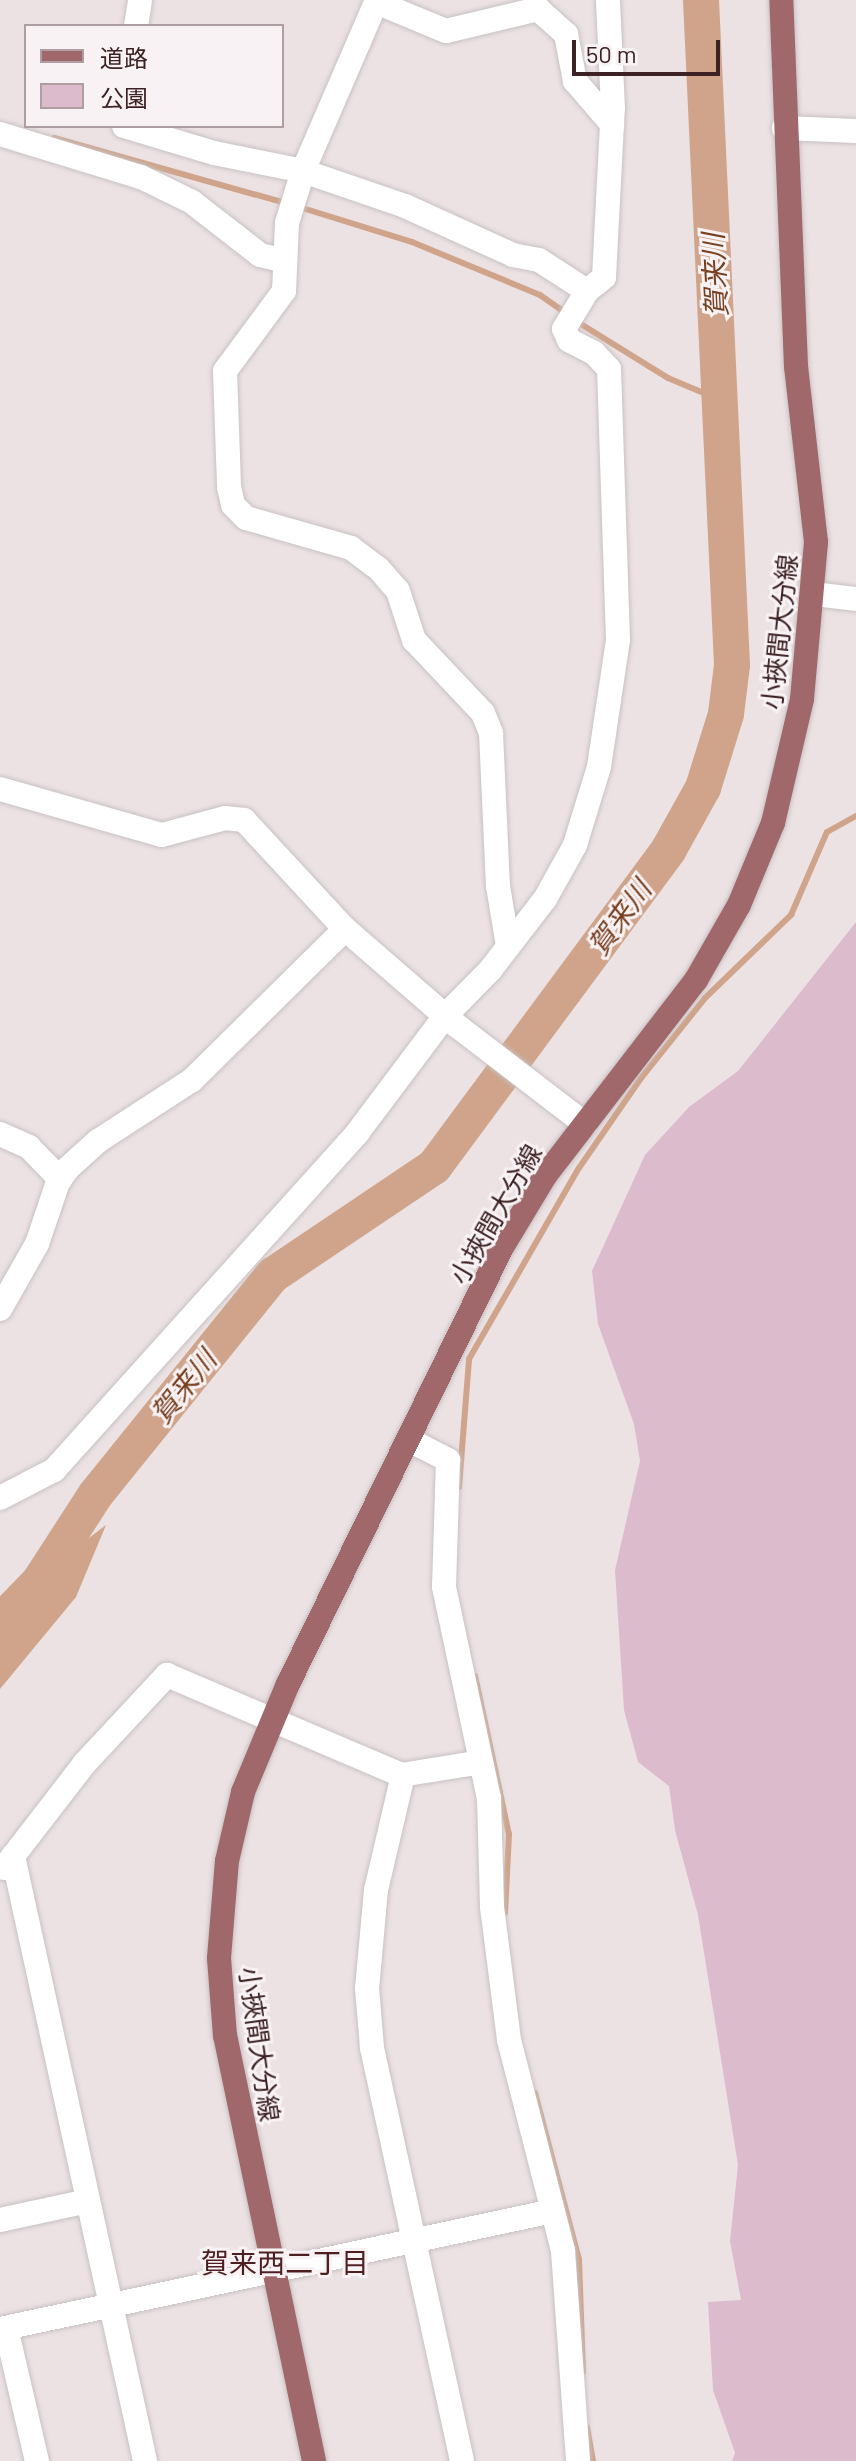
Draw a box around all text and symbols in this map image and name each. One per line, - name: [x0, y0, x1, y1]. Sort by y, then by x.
- legend: [24, 24, 284, 128]
- scale bar: [576, 24, 724, 74]
- text: 50 m: [586, 39, 637, 68]
- text: 道路: [100, 43, 148, 72]
- text: 公園: [100, 83, 148, 112]
- water label: 賀来川: [695, 232, 733, 318]
- street label: 小挾間大分線: [755, 553, 803, 711]
- water label: 賀来川: [581, 873, 657, 961]
- street label: 小挾間大分線: [442, 1139, 548, 1289]
- water label: 賀来川: [144, 1343, 222, 1429]
- street label: 小挾間大分線: [234, 1965, 286, 2123]
- district label: 賀来西二丁目: [201, 2245, 369, 2279]

